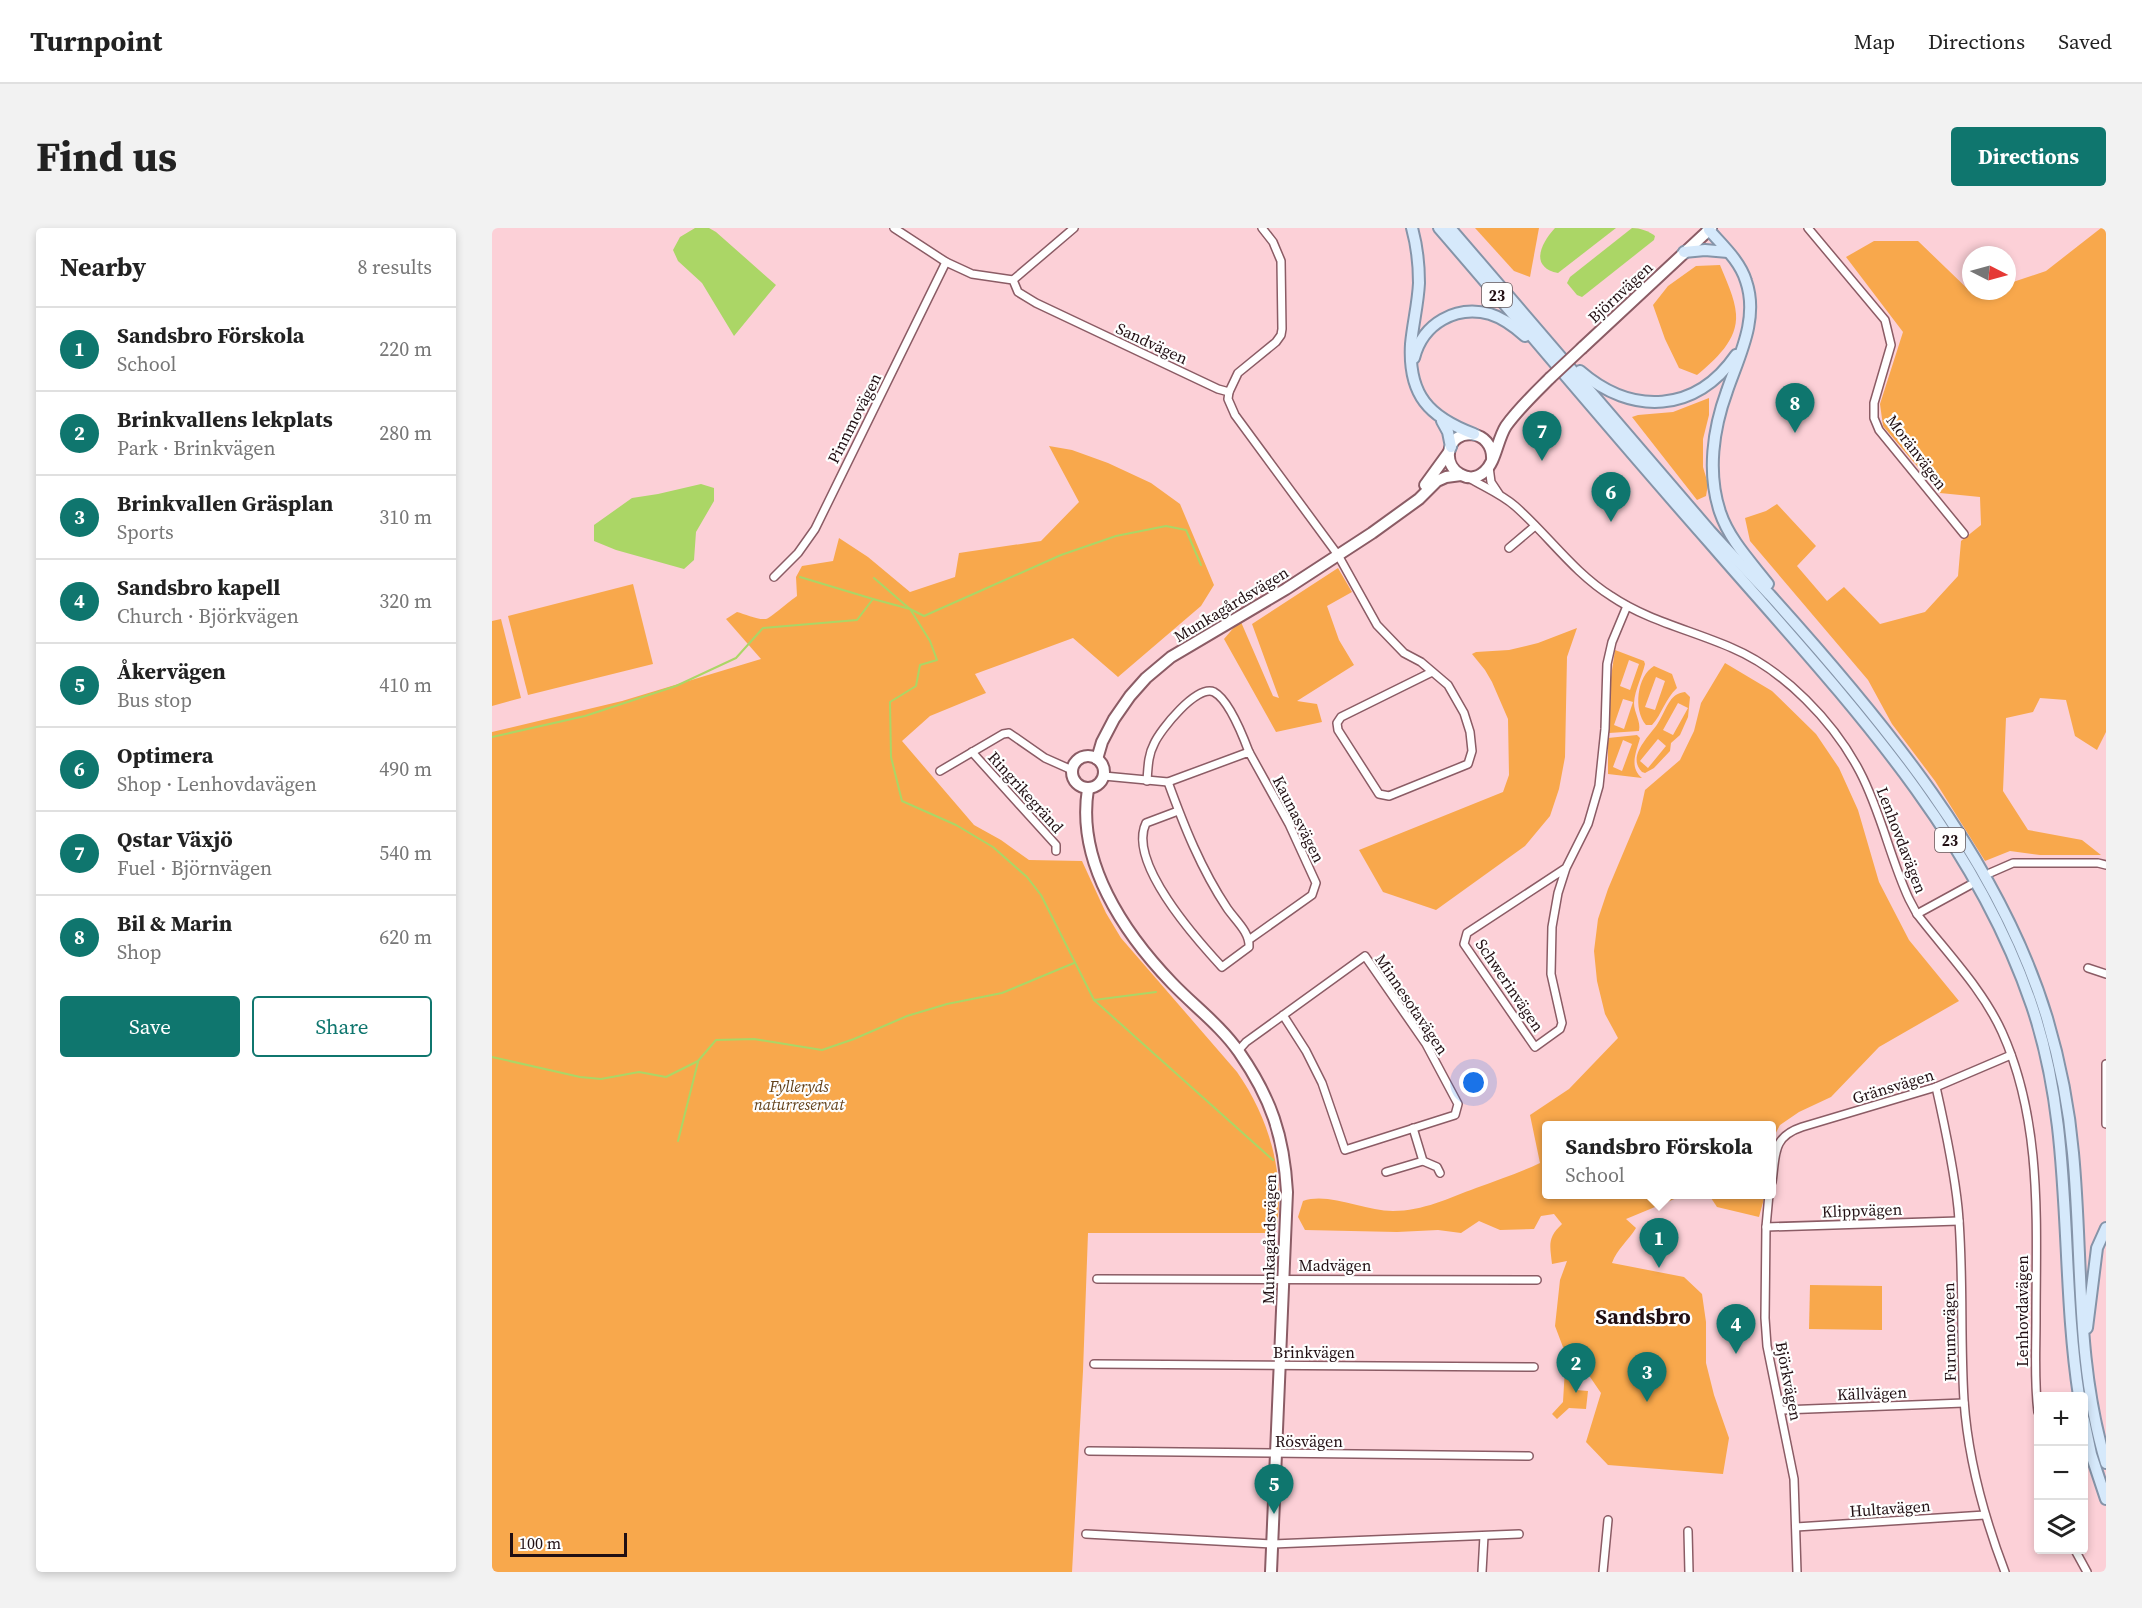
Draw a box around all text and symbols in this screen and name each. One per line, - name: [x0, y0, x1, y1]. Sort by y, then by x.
- text: Turnpoint: [30, 22, 162, 60]
- text: Map: [1854, 27, 1895, 56]
- text: Directions: [1928, 27, 2025, 56]
- text: Saved: [2058, 27, 2112, 56]
- text: Find us: [36, 127, 177, 185]
- button: Directions: [1951, 127, 2106, 186]
- north arrow: [1962, 246, 2016, 300]
- text: Nearby: [60, 249, 146, 285]
- text: 8 results: [357, 253, 432, 281]
- street label: Björnvägen: [1583, 256, 1657, 328]
- road number: 23: [1482, 283, 1512, 307]
- street label: Sandvägen: [1113, 317, 1192, 369]
- text: Sandsbro Förskola: [117, 320, 305, 350]
- text: 1: [74, 335, 85, 363]
- text: 220 m: [379, 335, 432, 363]
- text: School: [117, 350, 177, 378]
- street label: Pinnmovägen: [822, 369, 886, 467]
- pin: 8: [1776, 384, 1814, 433]
- text: Brinkvallens lekplats: [117, 404, 333, 434]
- street label: Moränvägen: [1882, 410, 1953, 494]
- pin: 7: [1522, 412, 1562, 461]
- text: 2: [74, 419, 85, 447]
- text: 280 m: [379, 419, 432, 447]
- text: Park · Brinkvägen: [117, 434, 276, 462]
- pin: 6: [1592, 472, 1630, 522]
- text: Brinkvallen Gräsplan: [117, 488, 333, 518]
- text: 3: [74, 503, 85, 531]
- text: 310 m: [379, 503, 432, 531]
- text: Sports: [117, 518, 174, 546]
- street label: Munkagårdsvägen: [1169, 561, 1293, 647]
- text: Sandsbro kapell: [117, 572, 280, 602]
- text: 4: [74, 587, 85, 615]
- text: 320 m: [379, 587, 432, 615]
- text: Church · Björkvägen: [117, 602, 299, 630]
- text: Åkervägen: [117, 656, 226, 686]
- text: 5: [74, 671, 85, 699]
- text: 410 m: [379, 671, 432, 699]
- text: Bus stop: [117, 686, 192, 714]
- text: Optimera: [117, 740, 213, 770]
- street label: Ringrikegränd: [983, 746, 1069, 838]
- text: 6: [74, 755, 85, 783]
- text: 490 m: [379, 755, 432, 783]
- text: Shop · Lenhovdavägen: [117, 770, 317, 798]
- street label: Kaunasvägen: [1268, 772, 1330, 866]
- street label: Lenhovdavägen: [1872, 784, 1932, 897]
- text: Qstar Växjö: [117, 824, 233, 854]
- road number: 23: [1935, 828, 1965, 852]
- text: 7: [74, 839, 85, 867]
- text: 540 m: [379, 839, 432, 867]
- text: Fuel · Björnvägen: [117, 854, 272, 882]
- text: Bil & Marin: [117, 908, 232, 938]
- text: 8: [74, 923, 85, 951]
- text: 620 m: [379, 923, 432, 951]
- street label: Schwerinvägen: [1471, 934, 1549, 1036]
- text: Shop: [117, 938, 162, 966]
- street label: Minnesotavägen: [1370, 949, 1454, 1059]
- button: Save: [60, 996, 240, 1057]
- button: Share: [252, 996, 432, 1057]
- street label: Gränsvägen: [1850, 1063, 1937, 1109]
- your location: [1459, 1068, 1488, 1097]
- park label: Fylleryds naturreservat: [754, 1075, 845, 1115]
- popup: [1542, 1121, 1776, 1199]
- text: Sandsbro Förskola: [1565, 1131, 1753, 1161]
- text: School: [1565, 1161, 1625, 1189]
- street label: Munkagårdsvägen: [1257, 1173, 1281, 1304]
- street label: Klippvägen: [1821, 1198, 1903, 1222]
- pin: 1: [1640, 1218, 1678, 1268]
- street label: Madvägen: [1299, 1254, 1372, 1276]
- street label: Lenhovdavägen: [2011, 1255, 2033, 1367]
- street label: Furumovägen: [1937, 1282, 1961, 1382]
- district label: Sandsbro: [1595, 1301, 1691, 1331]
- pin: 4: [1716, 1304, 1756, 1354]
- street label: Björkvägen: [1771, 1339, 1808, 1423]
- street label: Brinkvägen: [1273, 1341, 1355, 1363]
- pin: 2: [1556, 1344, 1596, 1393]
- pin: 3: [1628, 1352, 1666, 1402]
- street label: Källvägen: [1837, 1381, 1908, 1405]
- map controls: [2034, 1392, 2088, 1554]
- button: +: [2034, 1392, 2088, 1446]
- street label: Rösvägen: [1275, 1430, 1343, 1452]
- button: −: [2034, 1446, 2088, 1500]
- pin: 5: [1254, 1464, 1294, 1514]
- street label: Hultavägen: [1849, 1494, 1932, 1522]
- button: layers: [2034, 1500, 2088, 1554]
- scale bar: [510, 1530, 627, 1558]
- text: 100 m: [519, 1532, 561, 1554]

